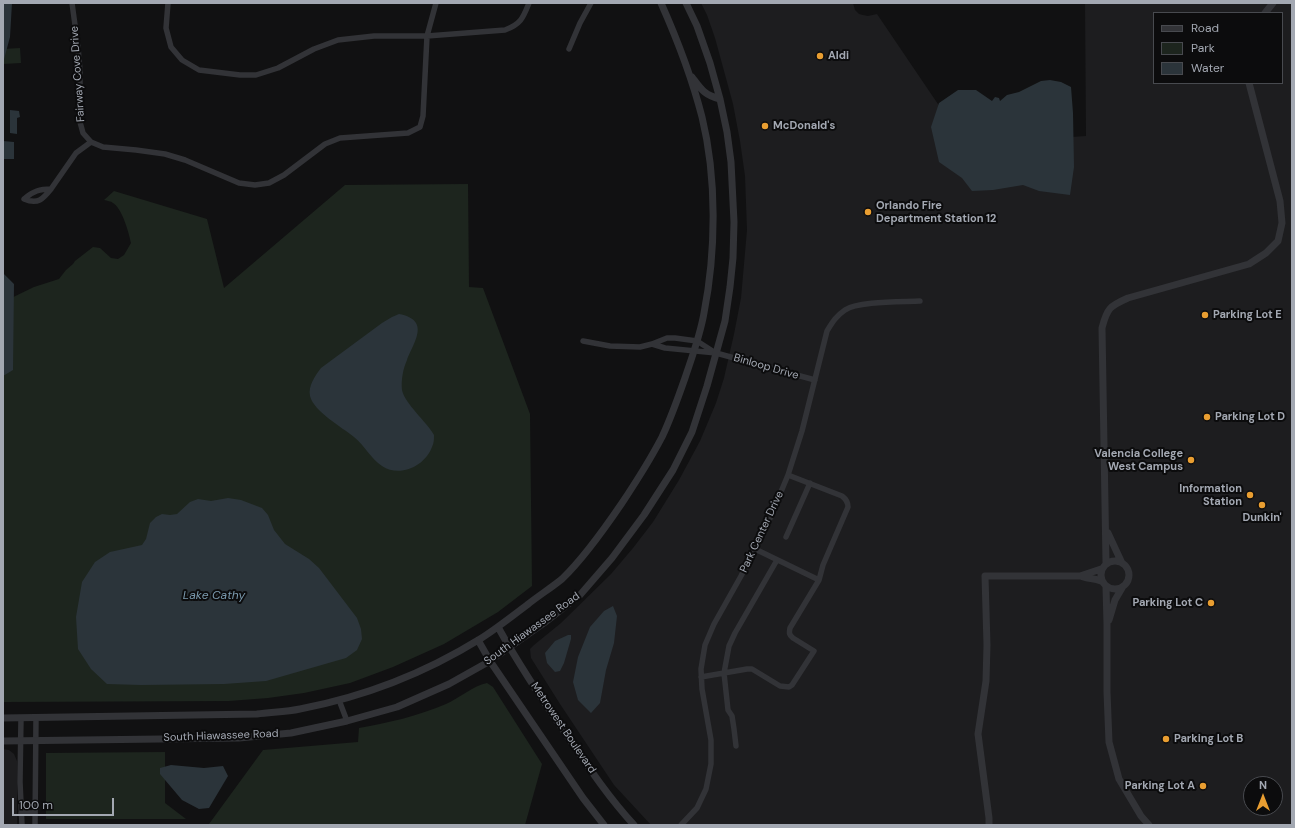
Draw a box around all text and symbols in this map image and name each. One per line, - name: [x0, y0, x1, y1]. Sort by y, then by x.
- legend: [1153, 12, 1283, 84]
- text: Road: [1191, 20, 1219, 36]
- street label: Fairway Cove Drive: [68, 26, 88, 122]
- text: Park: [1191, 40, 1215, 56]
- place label: Aldi: [828, 49, 849, 63]
- marker: Aldi: [815, 51, 825, 61]
- text: Water: [1191, 60, 1224, 76]
- place label: McDonald's: [773, 119, 835, 133]
- marker: McDonald's: [760, 121, 770, 131]
- place label: Orlando Fire Department Station 12: [876, 199, 996, 225]
- marker: Orlando Fire Department Station 12: [863, 207, 873, 217]
- place label: Parking Lot E: [1213, 308, 1282, 322]
- marker: Parking Lot E: [1200, 310, 1210, 320]
- street label: Binloop Drive: [732, 351, 800, 383]
- place label: Parking Lot D: [1215, 410, 1285, 424]
- marker: Parking Lot D: [1202, 412, 1212, 422]
- place label: Valencia College West Campus: [1094, 447, 1183, 473]
- marker: Valencia College West Campus: [1186, 455, 1196, 465]
- place label: Information Station: [1179, 482, 1242, 508]
- street label: Park Center Drive: [737, 489, 787, 575]
- marker: Information Station: [1245, 490, 1255, 500]
- marker: Dunkin': [1257, 500, 1267, 510]
- place label: Dunkin': [1242, 511, 1282, 525]
- water label: Lake Cathy: [183, 589, 245, 603]
- street label: South Hiawassee Road: [482, 590, 582, 668]
- place label: Parking Lot C: [1133, 596, 1203, 610]
- marker: Parking Lot C: [1206, 598, 1216, 608]
- street label: Metrowest Boulevard: [528, 680, 598, 776]
- street label: South Hiawassee Road: [163, 727, 279, 745]
- place label: Parking Lot B: [1174, 732, 1243, 746]
- marker: Parking Lot B: [1161, 734, 1171, 744]
- north arrow: [1243, 776, 1283, 816]
- text: N: [1259, 778, 1267, 792]
- place label: Parking Lot A: [1125, 779, 1195, 793]
- marker: Parking Lot A: [1198, 781, 1208, 791]
- scale bar: [14, 790, 116, 816]
- text: 100 m: [19, 797, 53, 813]

